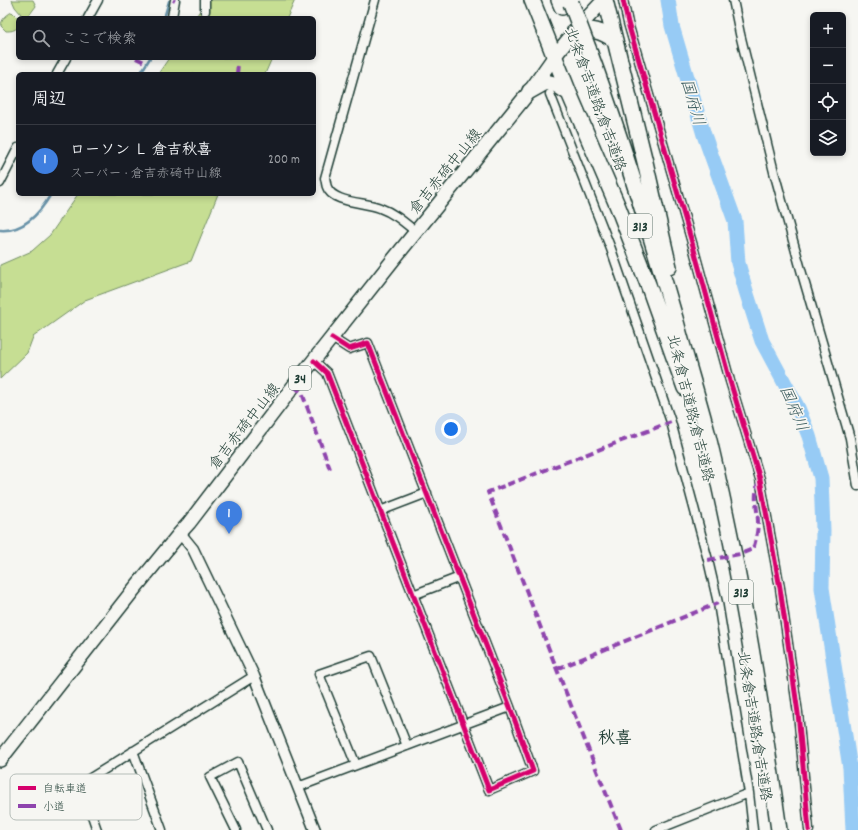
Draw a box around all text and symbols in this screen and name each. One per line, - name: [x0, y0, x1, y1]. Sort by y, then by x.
- map controls: [810, 12, 846, 156]
- button: +: [810, 12, 846, 48]
- search box: [16, 16, 316, 60]
- street label: 北条倉吉道路;倉吉道路: [558, 24, 631, 175]
- icon: search: [30, 27, 52, 49]
- text: ここで検索: [62, 29, 137, 51]
- button: −: [810, 48, 846, 84]
- water label: 国府川: [674, 76, 709, 129]
- button: locate: [810, 84, 846, 120]
- text: 周辺: [32, 89, 66, 113]
- button: layers: [810, 120, 846, 156]
- street label: 倉吉赤碕中山線: [405, 125, 488, 220]
- text: ローソン Ｌ 倉吉秋喜: [70, 140, 212, 162]
- text: 1: [44, 151, 46, 170]
- text: 200 m: [268, 151, 300, 170]
- text: スーパー · 倉吉赤碕中山線: [70, 165, 221, 184]
- road number: 313: [628, 214, 652, 238]
- street label: 北条倉吉道路;倉吉道路: [660, 332, 718, 485]
- road number: 34: [289, 366, 311, 390]
- street label: 倉吉赤碕中山線: [205, 379, 287, 475]
- water label: 国府川: [773, 382, 813, 436]
- your location: [441, 419, 461, 439]
- pin: 1: [216, 501, 242, 534]
- road number: 313: [729, 580, 753, 604]
- street label: 北条倉吉道路;倉吉道路: [730, 649, 776, 803]
- district label: 秋喜: [598, 728, 632, 752]
- legend: [10, 774, 142, 820]
- text: 自転車道: [43, 782, 87, 798]
- text: 小道: [43, 800, 65, 816]

